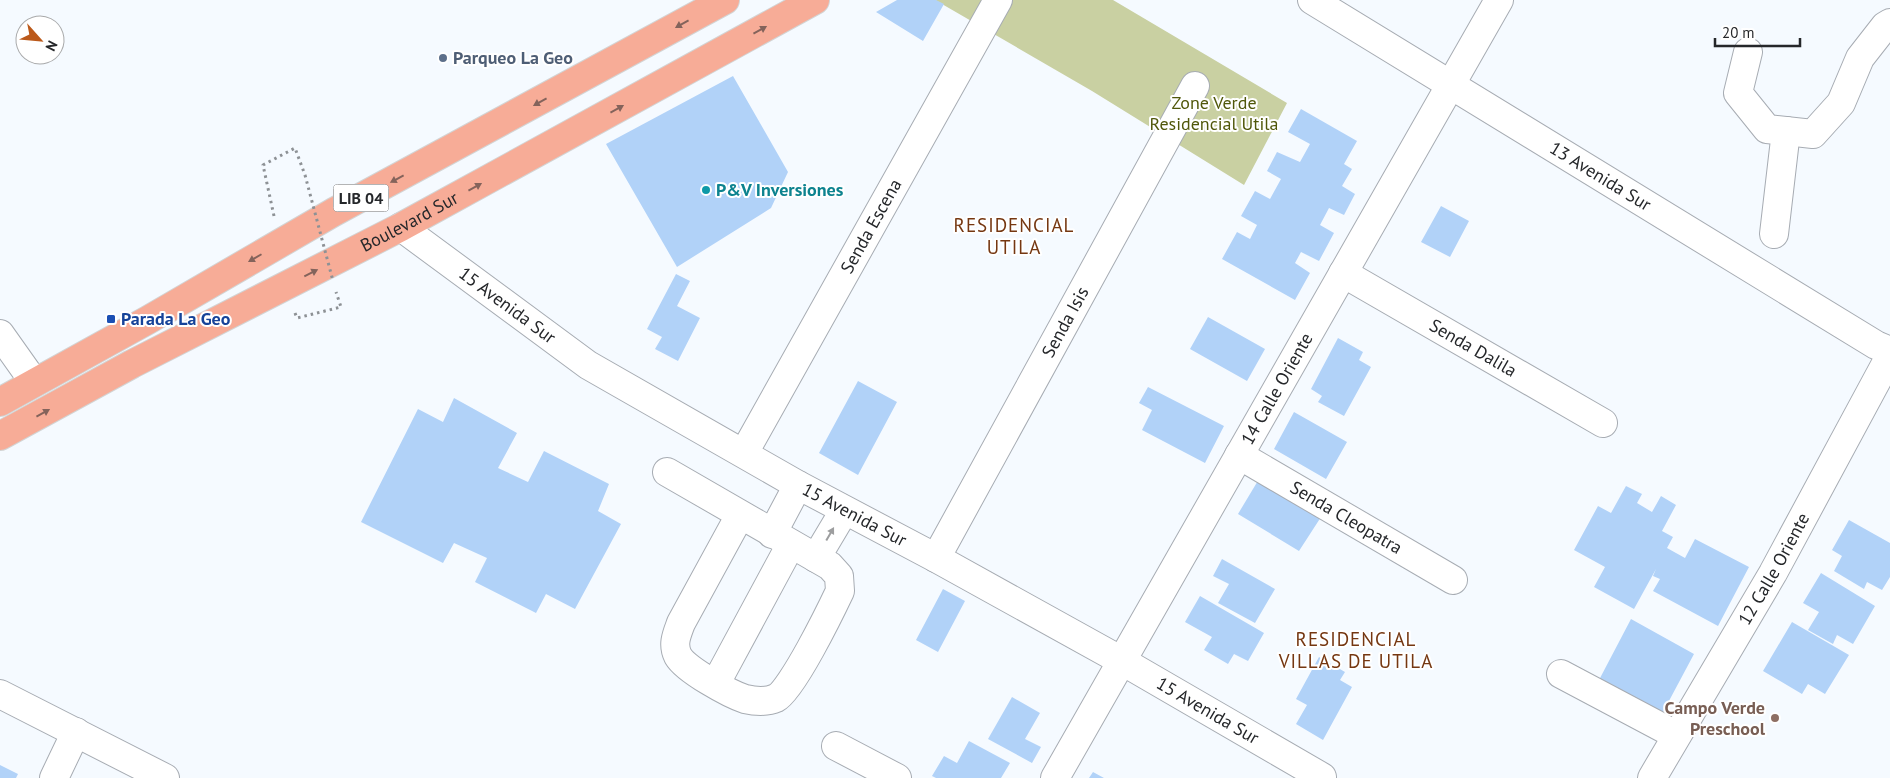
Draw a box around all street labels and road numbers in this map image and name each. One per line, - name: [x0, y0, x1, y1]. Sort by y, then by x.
- street label: 13 Avenida Sur: [1546, 136, 1656, 216]
- street label: Senda Escena: [835, 175, 906, 277]
- road number: LIB 04: [334, 184, 388, 212]
- street label: Boulevard Sur: [356, 186, 462, 257]
- street label: 15 Avenida Sur: [454, 262, 561, 348]
- street label: Senda Isis: [1036, 283, 1094, 361]
- street label: Senda Dalila: [1425, 313, 1521, 382]
- street label: 14 Calle Oriente: [1236, 329, 1318, 449]
- street label: Senda Cleopatra: [1286, 475, 1407, 559]
- street label: 15 Avenida Sur: [798, 477, 911, 551]
- street label: 12 Calle Oriente: [1733, 509, 1814, 629]
- street label: 15 Avenida Sur: [1152, 671, 1263, 749]

